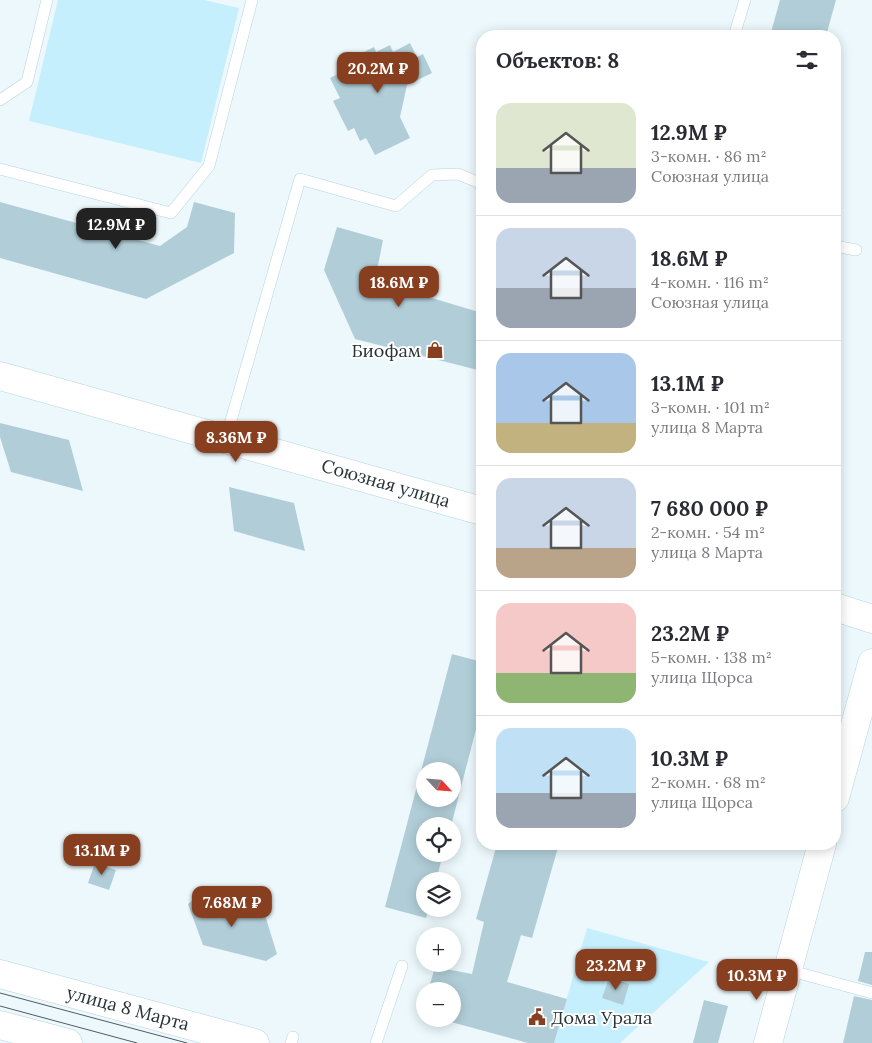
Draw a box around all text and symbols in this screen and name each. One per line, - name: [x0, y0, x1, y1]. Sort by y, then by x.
- icon: filters: [793, 46, 821, 74]
- text: Объектов: 8: [496, 47, 619, 74]
- pin: 20.2M ₽: [332, 52, 424, 94]
- text: 20.2M ₽: [348, 58, 408, 78]
- text: 12.9M ₽: [651, 119, 727, 146]
- icon: home: [536, 123, 596, 183]
- text: 3-комн. · 86 m²: [651, 146, 767, 166]
- text: Союзная улица: [651, 166, 769, 186]
- pin: 12.9M ₽: [70, 208, 162, 250]
- text: 12.9M ₽: [87, 214, 145, 234]
- text: 18.6M ₽: [651, 245, 727, 272]
- icon: home: [536, 248, 596, 308]
- pin: 18.6M ₽: [353, 266, 445, 308]
- text: 18.6M ₽: [370, 272, 428, 292]
- text: 4-комн. · 116 m²: [651, 272, 769, 292]
- text: Союзная улица: [651, 292, 769, 312]
- place label: Биофам: [351, 339, 421, 362]
- shop icon: Биофам: [425, 340, 445, 360]
- text: 13.1M ₽: [651, 370, 724, 397]
- icon: home: [536, 373, 596, 433]
- text: 3-комн. · 101 m²: [651, 397, 770, 417]
- text: улица 8 Марта: [651, 417, 763, 437]
- pin: 8.36M ₽: [190, 420, 282, 463]
- text: 8.36M ₽: [206, 427, 266, 447]
- street label: Союзная улица: [319, 454, 453, 512]
- text: 7 680 000 ₽: [651, 495, 768, 522]
- icon: home: [536, 498, 596, 558]
- text: 2-комн. · 54 m²: [651, 522, 765, 542]
- text: улица 8 Марта: [651, 542, 763, 562]
- text: 23.2M ₽: [651, 620, 729, 647]
- icon: home: [536, 623, 596, 683]
- text: 5-комн. · 138 m²: [651, 647, 772, 667]
- text: улица Щорса: [651, 667, 753, 687]
- text: 10.3M ₽: [651, 745, 728, 772]
- icon: home: [536, 748, 596, 808]
- north arrow: [416, 762, 461, 808]
- map controls: [416, 762, 461, 1027]
- text: 2-комн. · 68 m²: [651, 772, 766, 792]
- text: улица Щорса: [651, 792, 753, 812]
- button: locate: [416, 817, 461, 862]
- pin: 13.1M ₽: [56, 834, 148, 876]
- text: 13.1M ₽: [74, 840, 130, 860]
- button: layers: [416, 872, 461, 917]
- pin: 7.68M ₽: [186, 886, 278, 928]
- text: 7.68M ₽: [203, 892, 261, 912]
- button: +: [416, 927, 461, 972]
- pin: 23.2M ₽: [570, 948, 662, 991]
- text: 23.2M ₽: [586, 955, 646, 975]
- pin: 10.3M ₽: [711, 958, 803, 1001]
- text: 10.3M ₽: [728, 965, 786, 985]
- street label: улица 8 Марта: [64, 981, 192, 1035]
- button: −: [416, 982, 461, 1027]
- place label: Дома Урала: [551, 1006, 652, 1029]
- public building icon: Дома Урала: [527, 1007, 547, 1027]

